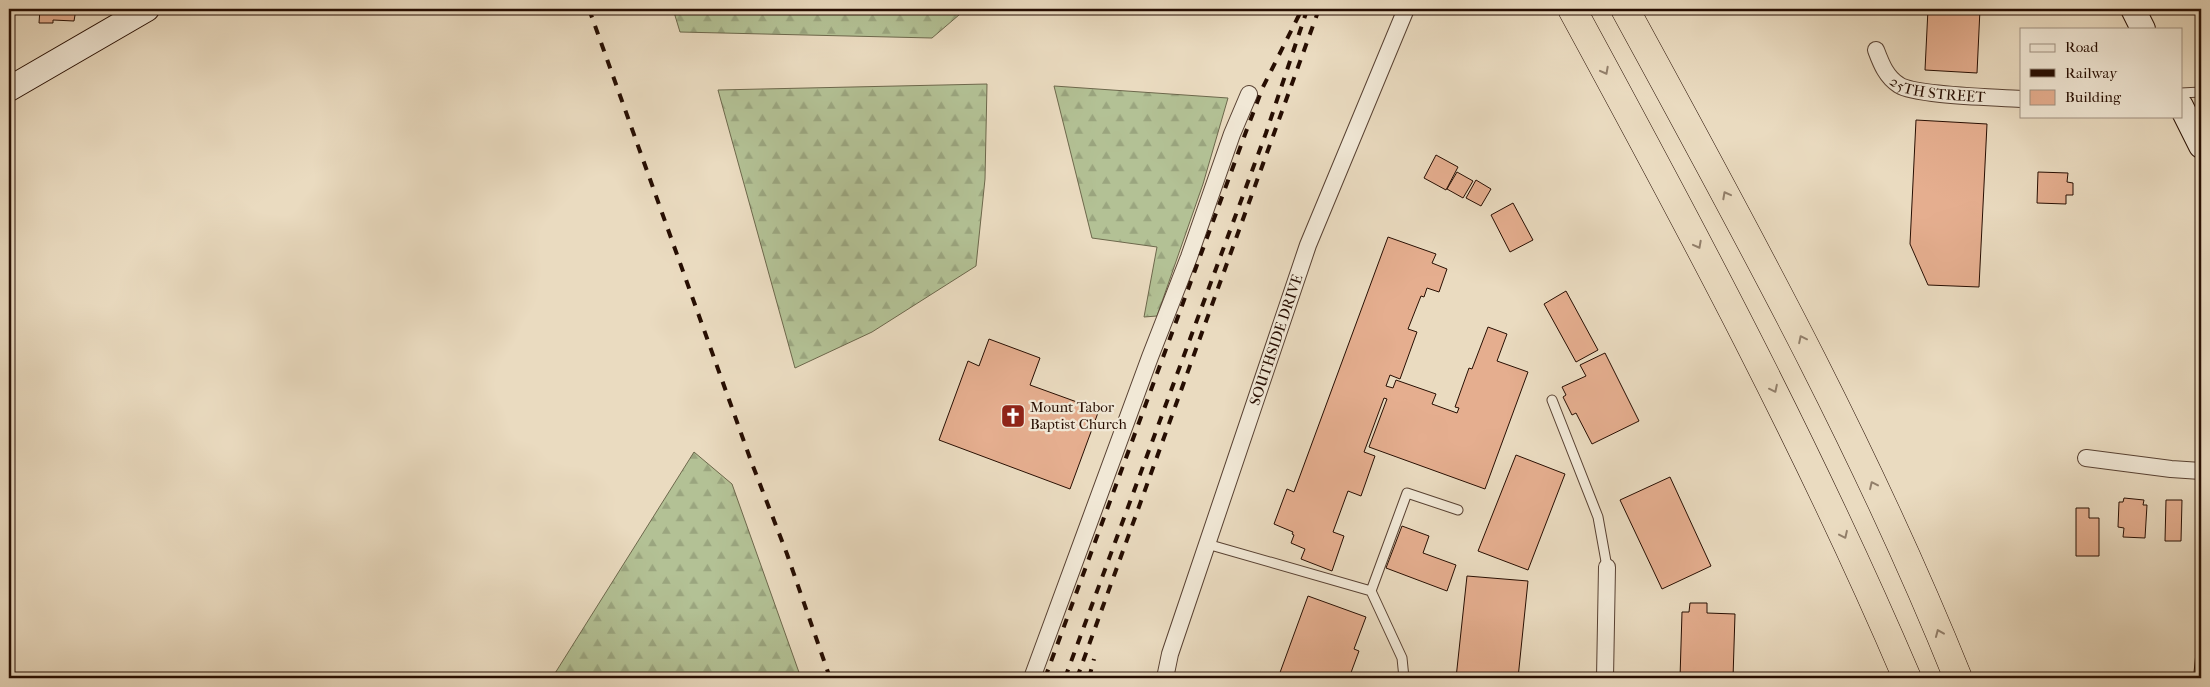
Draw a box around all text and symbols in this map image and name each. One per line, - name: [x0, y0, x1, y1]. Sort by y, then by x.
- legend: [2020, 28, 2182, 118]
- text: Road: [2065, 38, 2099, 56]
- text: Railway: [2065, 64, 2118, 82]
- one-way arrow: [1599, 65, 1609, 74]
- street label: 25TH STREET: [1886, 73, 1987, 106]
- text: Building: [2065, 88, 2122, 106]
- one-way arrow: [1722, 191, 1732, 200]
- one-way arrow: [1692, 239, 1702, 248]
- street label: SOUTHSIDE DRIVE: [1246, 272, 1306, 408]
- one-way arrow: [1798, 335, 1808, 344]
- one-way arrow: [1767, 384, 1778, 393]
- place label: Mount Tabor Baptist Church: [1030, 398, 1127, 433]
- church icon: Mount Tabor Baptist Church: [1000, 403, 1026, 429]
- one-way arrow: [1869, 481, 1879, 490]
- one-way arrow: [1838, 530, 1848, 539]
- one-way arrow: [1934, 629, 1945, 638]

